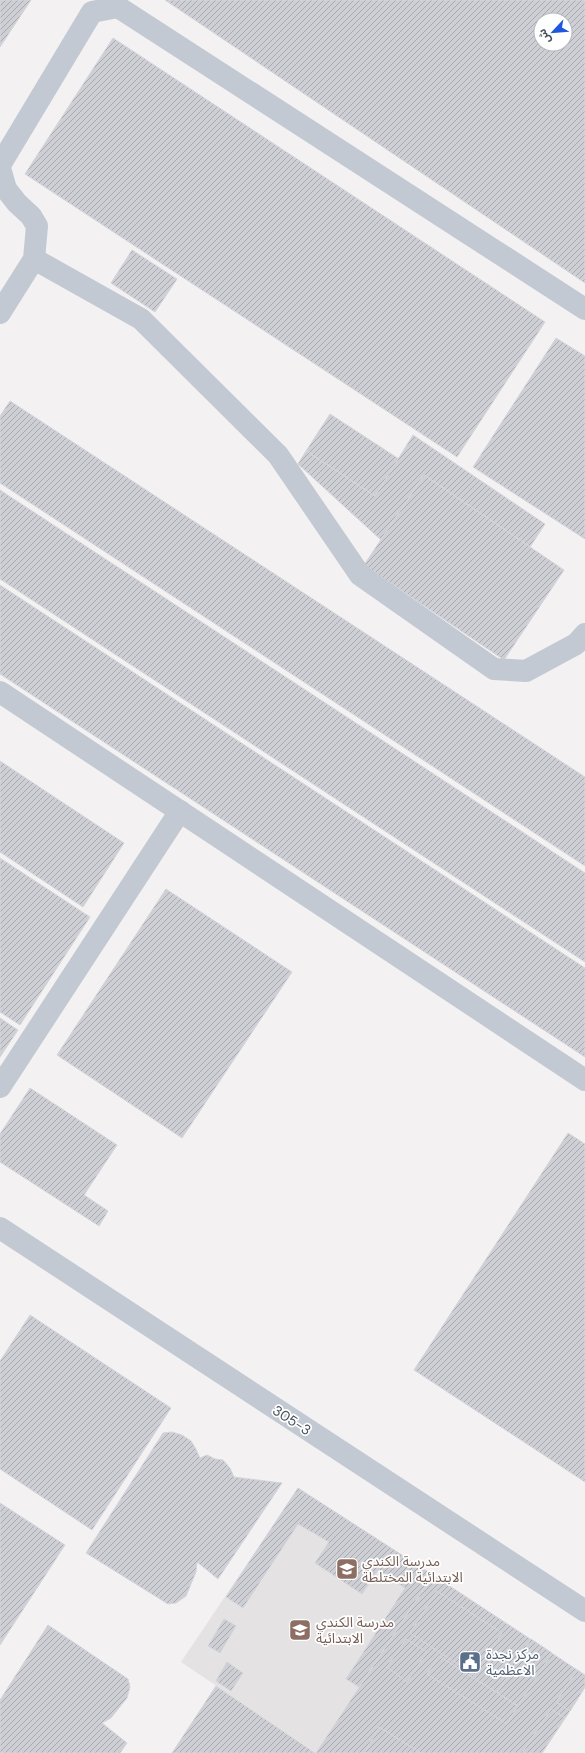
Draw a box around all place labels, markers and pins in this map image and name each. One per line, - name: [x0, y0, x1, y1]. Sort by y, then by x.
- place label: مدرسة الكندي الابتدائية المختلطة: [362, 1552, 463, 1586]
- school or university icon: مدرسة الكندي الابتدائية المختلطة: [334, 1556, 360, 1582]
- place label: مدرسة الكندي الابتدائية: [316, 1613, 394, 1647]
- school or university icon: مدرسة الكندي الابتدائية: [287, 1617, 313, 1643]
- place label: مركز نجدة الاعظمية: [486, 1645, 539, 1679]
- public building icon: مركز نجدة الاعظمية: [457, 1649, 483, 1675]

